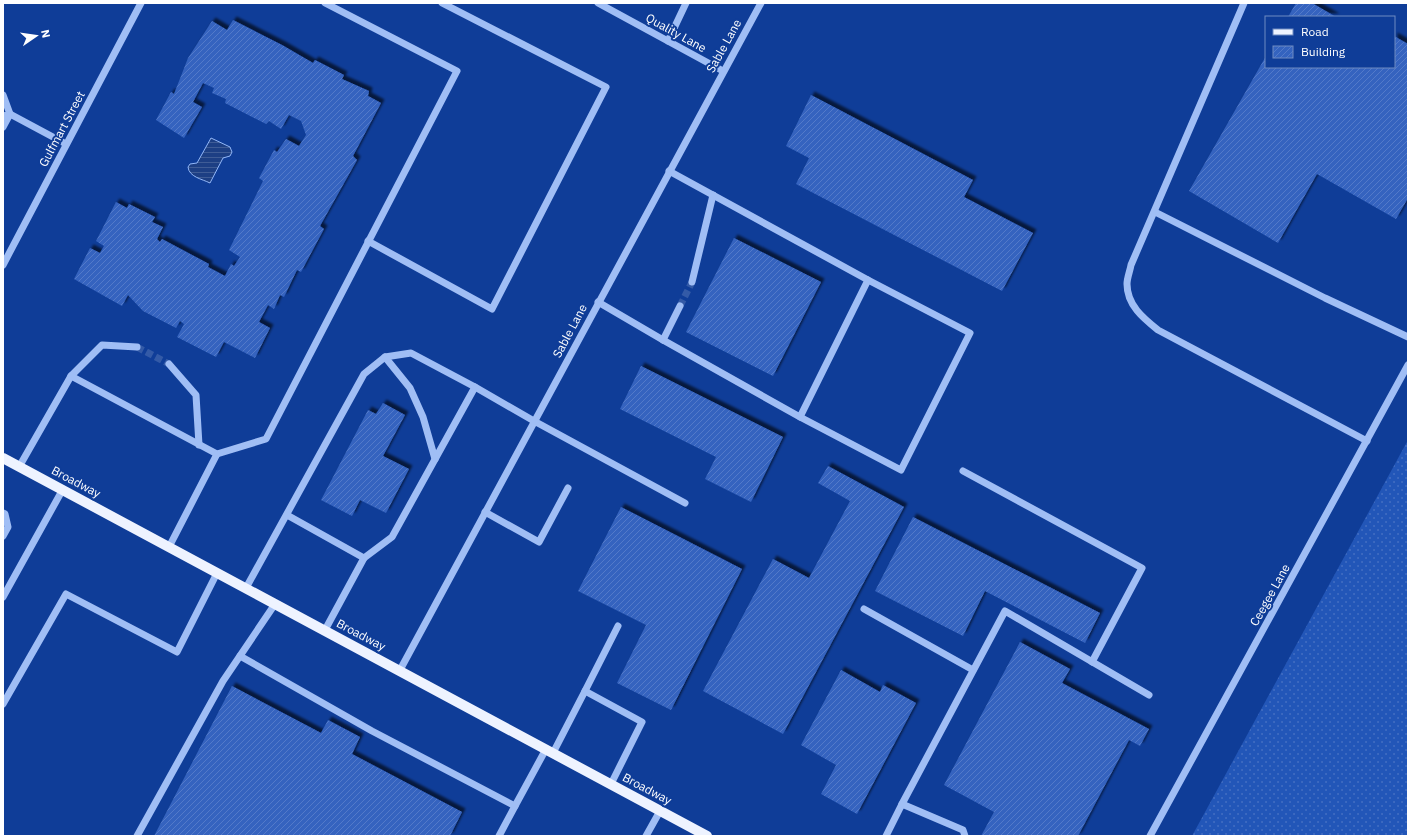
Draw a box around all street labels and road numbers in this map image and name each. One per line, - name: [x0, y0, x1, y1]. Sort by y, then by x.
- street label: Quality Lane: [643, 10, 709, 56]
- street label: Sable Lane: [703, 16, 745, 75]
- street label: Gulfmart Street: [35, 88, 88, 169]
- street label: Sable Lane: [549, 301, 590, 360]
- street label: Broadway: [49, 462, 103, 501]
- street label: Ceegee Lane: [1246, 561, 1293, 628]
- street label: Broadway: [334, 615, 388, 654]
- street label: Broadway: [620, 769, 674, 808]

